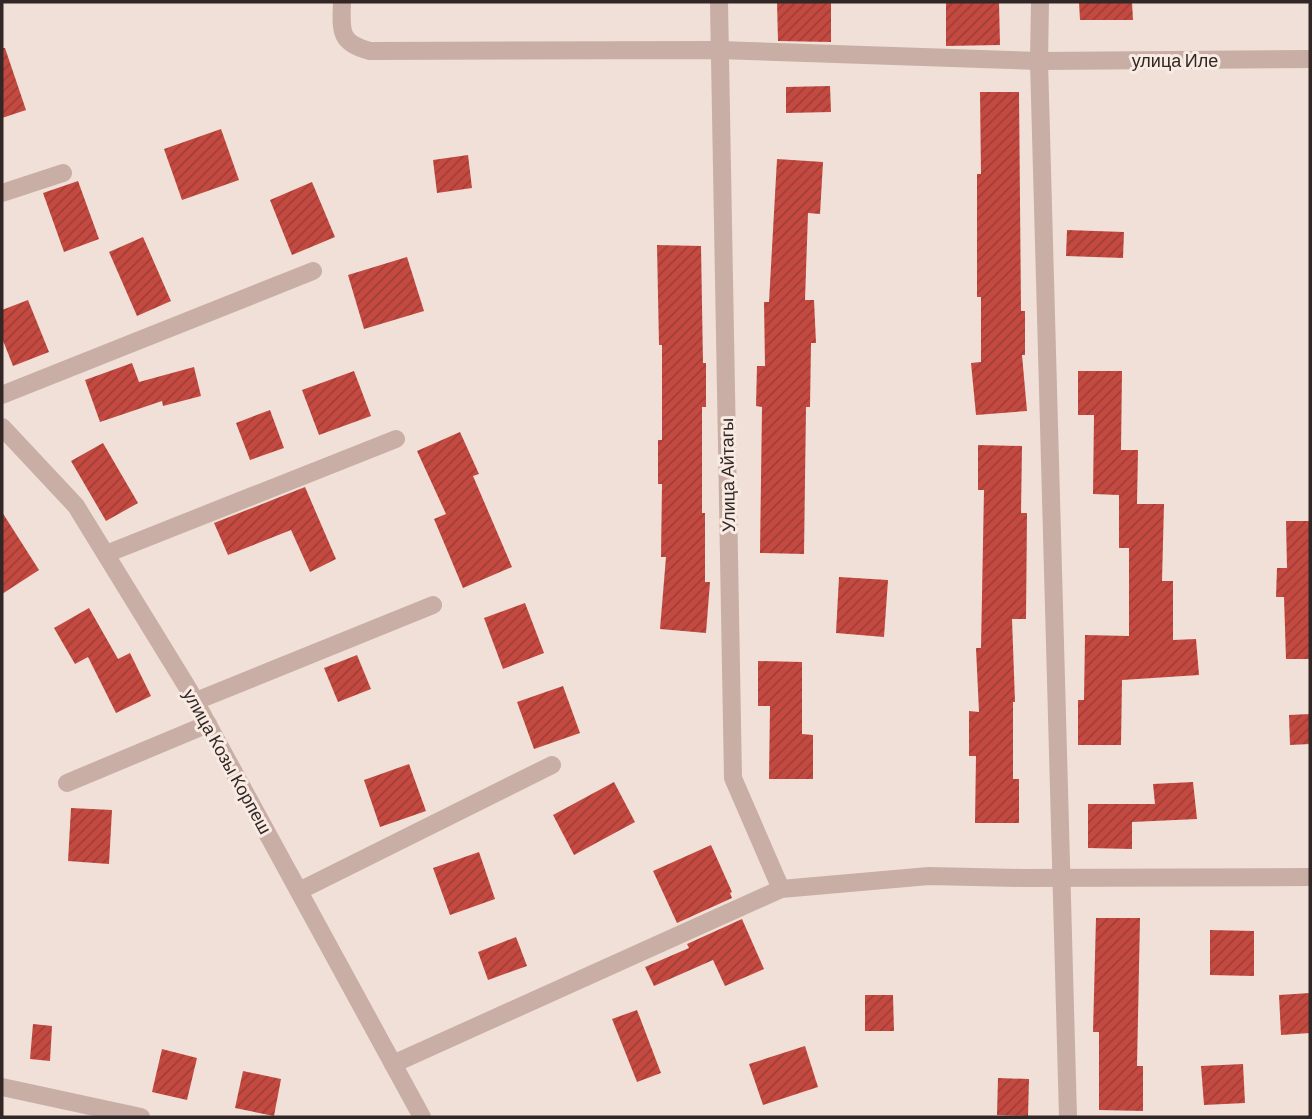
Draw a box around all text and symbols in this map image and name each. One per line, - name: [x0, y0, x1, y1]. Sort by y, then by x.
- street label: улица Иле: [1132, 49, 1218, 71]
- street label: Улица Айтагы: [715, 418, 739, 532]
- street label: улица Козы Корпеш: [179, 684, 277, 838]

